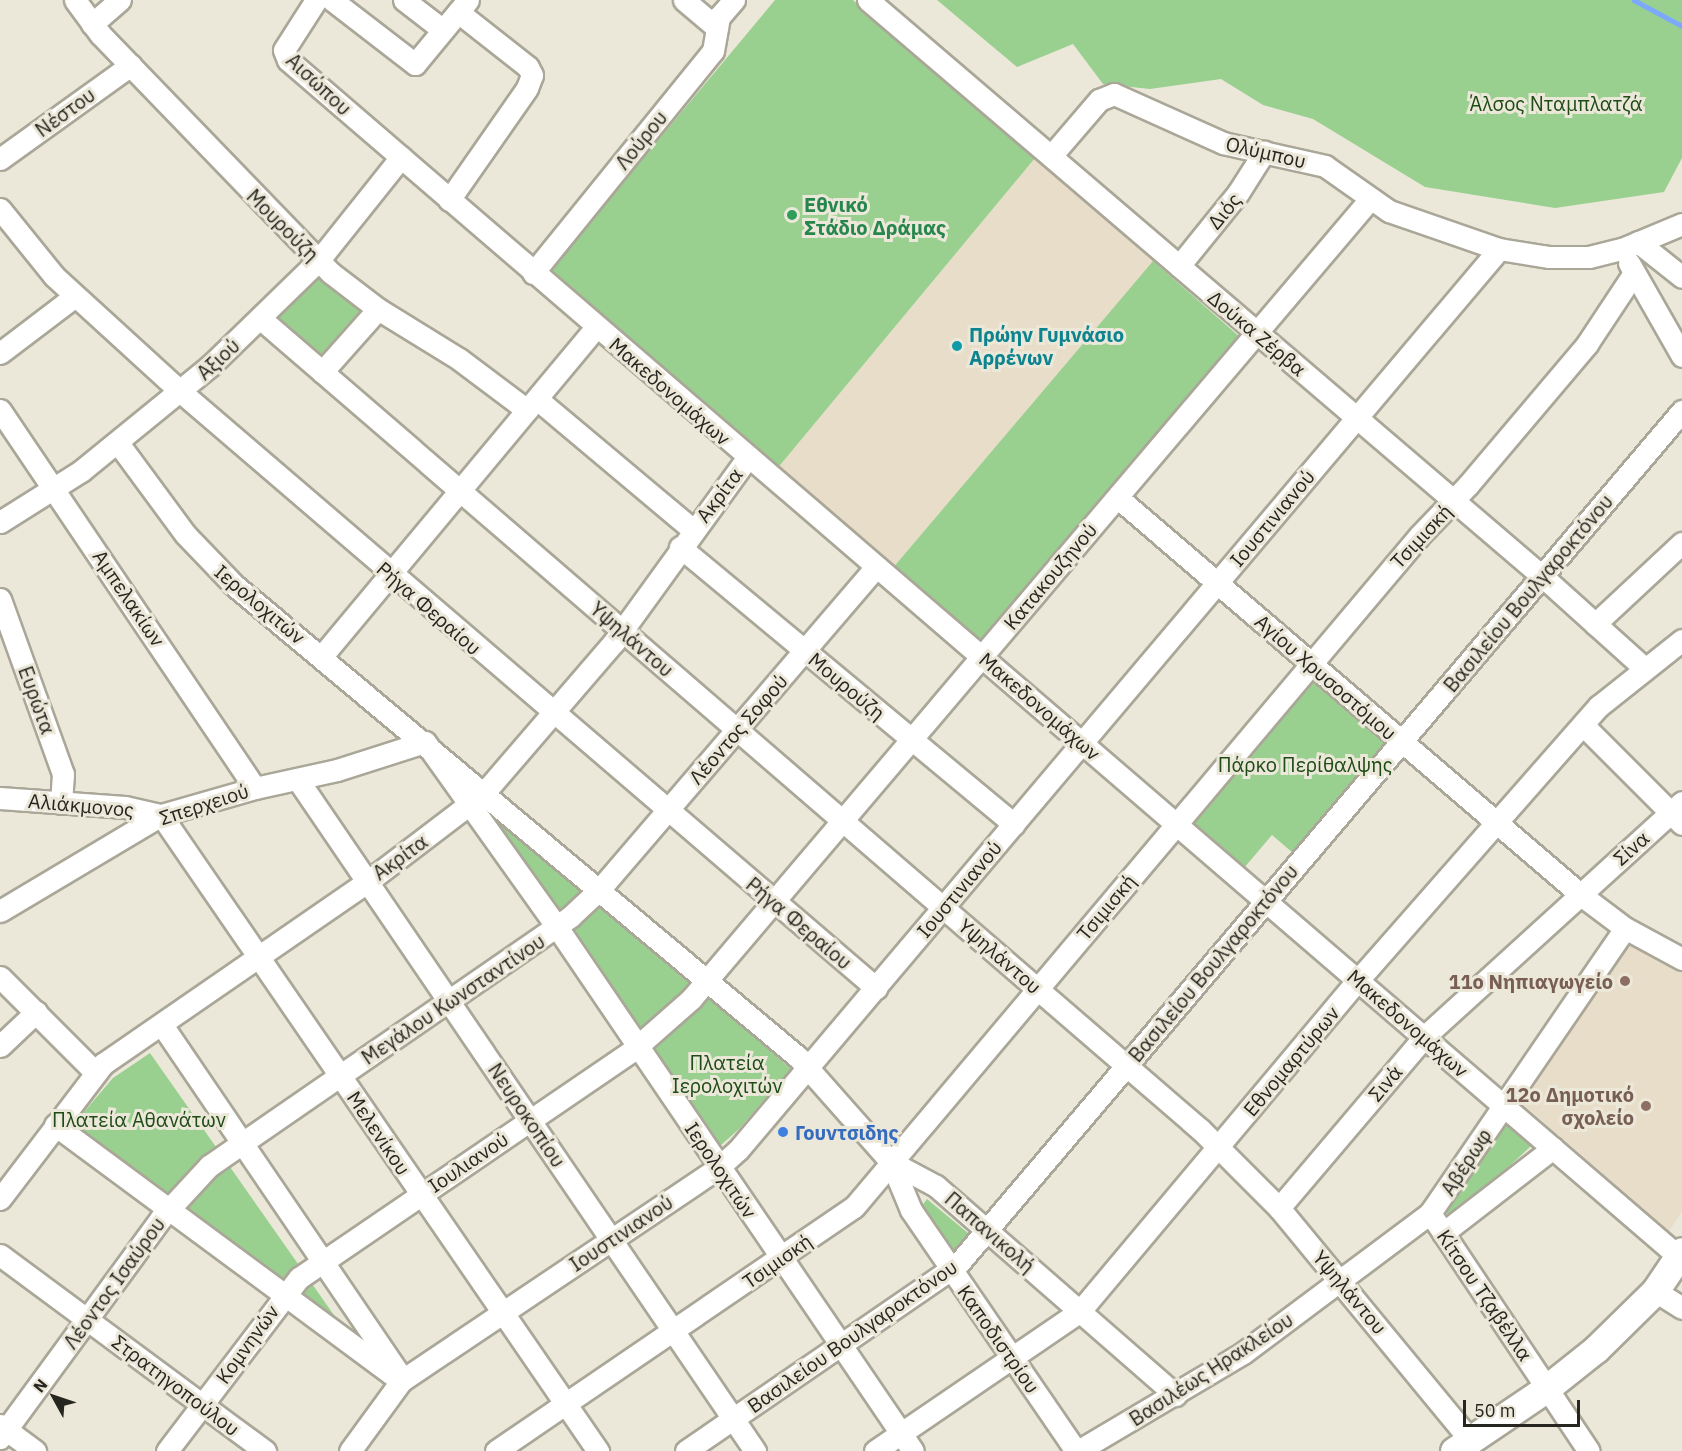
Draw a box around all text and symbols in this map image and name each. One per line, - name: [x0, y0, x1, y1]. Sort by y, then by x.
- street label: Αισώπου: [282, 48, 356, 120]
- street label: Νέστου: [30, 82, 100, 142]
- park label: Άλσος Νταμπλατζά: [1469, 91, 1643, 115]
- street label: Λούρου: [610, 106, 672, 174]
- street label: Ολύμπου: [1224, 131, 1308, 173]
- street label: Μουρούζη: [242, 184, 324, 266]
- street label: Διός: [1202, 188, 1246, 234]
- place label: Εθνικό Στάδιο Δράμας: [804, 192, 946, 239]
- marker: Εθνικό Στάδιο Δράμας: [785, 208, 799, 222]
- street label: Δούκα Ζέρβα: [1203, 285, 1311, 381]
- place label: Πρώην Γυμνάσιο Αρρένων: [969, 322, 1124, 369]
- street label: Μακεδονομάχων: [605, 332, 735, 450]
- street label: Αξιού: [192, 333, 244, 385]
- marker: Πρώην Γυμνάσιο Αρρένων: [950, 339, 964, 353]
- street label: Ακρίτα: [691, 463, 747, 527]
- street label: Ιουστινιανού: [1224, 465, 1320, 571]
- street label: Βασιλείου Βουλγαροκτόνου: [1438, 489, 1618, 697]
- street label: Τσιμισκή: [1385, 499, 1457, 573]
- street label: Κατακουζηνού: [998, 518, 1102, 634]
- street label: Αμπελακίων: [88, 545, 170, 651]
- street label: Ρήγα Φεραίου: [372, 556, 486, 660]
- street label: Ιερολοχιτών: [210, 559, 310, 649]
- street label: Υψηλάντου: [586, 596, 678, 682]
- street label: Αγίου Χρυσοστόμου: [1250, 609, 1402, 745]
- street label: Μουρούζη: [804, 647, 890, 725]
- street label: Μακεδονομάχων: [975, 647, 1105, 765]
- street label: Ευρώτα: [14, 663, 60, 737]
- street label: Λέοντος Σοφού: [684, 669, 792, 789]
- park label: Πάρκο Περίθαλψης: [1218, 752, 1392, 776]
- street label: Σπερχειού: [156, 778, 252, 830]
- street label: Αλιάκμονος: [27, 788, 135, 822]
- street label: Σίνα: [1608, 826, 1654, 870]
- street label: Ακρίτα: [368, 829, 432, 885]
- street label: Ιουστινιανού: [911, 836, 1007, 942]
- street label: Βασιλείου Βουλγαροκτόνου: [1123, 859, 1303, 1067]
- street label: Τσιμισκή: [1071, 869, 1141, 945]
- street label: Ρήγα Φεραίου: [741, 872, 857, 974]
- street label: Υψηλάντου: [954, 913, 1046, 999]
- street label: Μεγάλου Κωνσταντίνου: [357, 929, 549, 1069]
- street label: Μακεδονομάχων: [1343, 964, 1473, 1082]
- place label: 11ο Νηπιαγωγείο: [1449, 969, 1613, 993]
- marker: 11ο Νηπιαγωγείο: [1618, 974, 1632, 988]
- street label: Εθνομαρτύρων: [1238, 1001, 1344, 1121]
- park label: Πλατεία Ιερολοχιτών: [672, 1050, 782, 1097]
- street label: Νευροκοπίου: [483, 1058, 571, 1172]
- street label: Σινά: [1363, 1060, 1407, 1106]
- place label: 12ο Δημοτικό σχολείο: [1506, 1082, 1634, 1129]
- street label: Μελενίκου: [342, 1086, 416, 1180]
- marker: 12ο Δημοτικό σχολείο: [1639, 1099, 1653, 1113]
- park label: Πλατεία Αθανάτων: [52, 1107, 226, 1131]
- street label: Ιερολοχιτών: [680, 1117, 762, 1223]
- place label: Γουντσιδης: [795, 1120, 899, 1144]
- street label: Αβέρωφ: [1436, 1124, 1496, 1200]
- marker: Γουντσιδης: [776, 1125, 790, 1139]
- street label: Ιουλιανού: [423, 1126, 513, 1198]
- street label: Παπανικολή: [940, 1186, 1040, 1278]
- street label: Ιουστινιανού: [565, 1190, 677, 1276]
- street label: Λέοντος Ισαύρου: [58, 1213, 170, 1353]
- street label: Κίτσου Τζαβέλλα: [1432, 1225, 1538, 1365]
- street label: Τσιμισκή: [738, 1229, 816, 1293]
- street label: Υψηλάντου: [1308, 1245, 1392, 1339]
- street label: Βασιλείου Βουλγαροκτόνου: [742, 1254, 962, 1418]
- street label: Καποδιστρίου: [953, 1280, 1045, 1398]
- street label: Κομνηνών: [210, 1300, 284, 1388]
- street label: Βασιλέως Ηρακλείου: [1125, 1307, 1297, 1431]
- street label: Στρατηγοπούλου: [108, 1329, 244, 1441]
- north arrow: [24, 1367, 84, 1427]
- text: N: [29, 1375, 52, 1396]
- scale bar: [1466, 1388, 1583, 1426]
- text: 50 m: [1474, 1399, 1516, 1422]

